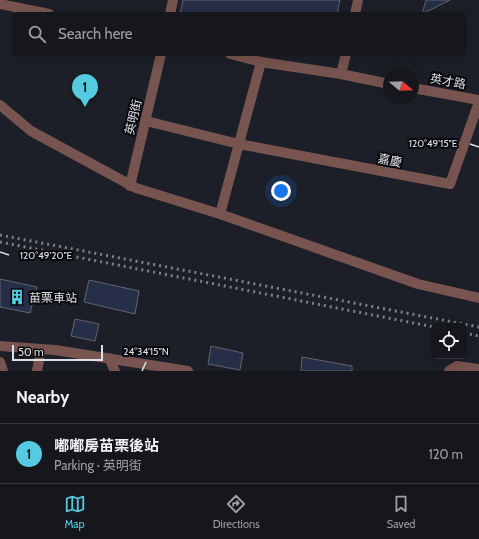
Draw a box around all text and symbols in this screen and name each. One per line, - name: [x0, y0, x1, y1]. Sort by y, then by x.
- search box: [12, 12, 467, 56]
- icon: search: [26, 23, 48, 45]
- text: Search here: [58, 25, 133, 43]
- north arrow: [383, 68, 419, 104]
- street label: 英才路: [429, 70, 467, 92]
- pin: 1: [72, 74, 98, 107]
- street label: 英明街: [122, 98, 144, 136]
- text: 120°49'15"E: [409, 137, 458, 150]
- street label: 嘉慶: [377, 150, 403, 170]
- your location: [271, 181, 291, 201]
- text: 120°49'20"E: [20, 249, 73, 262]
- building icon: 苗栗車站: [8, 288, 26, 306]
- place label: 苗栗車站: [29, 290, 77, 305]
- map controls: [431, 323, 467, 359]
- button: locate: [431, 323, 467, 359]
- scale bar: [12, 343, 103, 362]
- text: 50 m: [18, 345, 44, 359]
- text: 24°34'15"N: [123, 345, 169, 358]
- text: Nearby: [16, 387, 69, 407]
- text: 嘟嘟房苗栗後站: [54, 437, 159, 455]
- text: 1: [27, 446, 31, 462]
- text: 120 m: [429, 446, 463, 462]
- text: Parking · 英明街: [54, 457, 142, 473]
- tab: Map: [64, 493, 86, 531]
- tab: Directions: [213, 493, 260, 531]
- tab: Saved: [387, 493, 415, 531]

